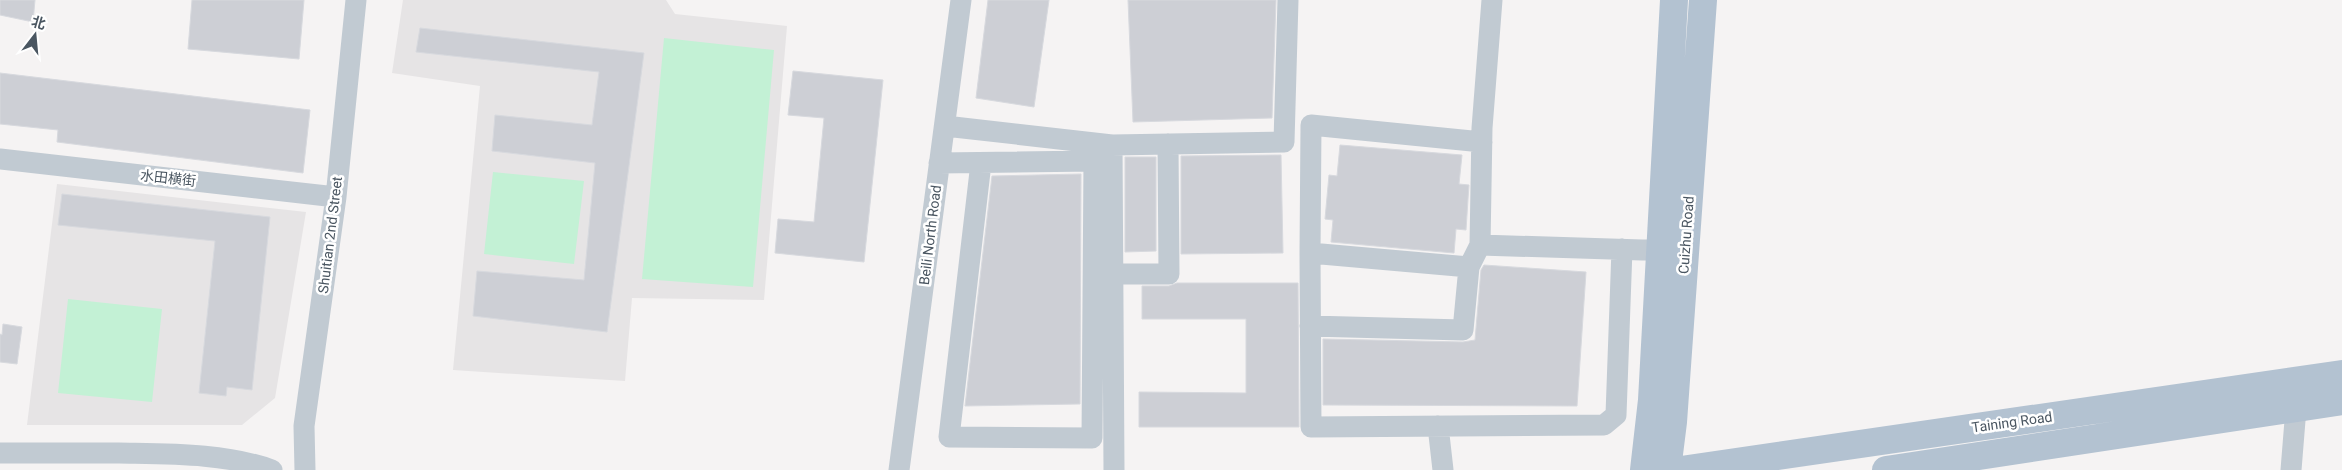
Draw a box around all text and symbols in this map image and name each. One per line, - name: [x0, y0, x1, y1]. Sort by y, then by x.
- north arrow: [10, 10, 60, 60]
- text: 北: [30, 13, 48, 32]
- street label: 水田横街: [139, 167, 197, 189]
- street label: Shuitian 2nd Street: [315, 175, 345, 294]
- street label: Beili North Road: [916, 184, 944, 286]
- street label: Cuizhu Road: [1675, 195, 1697, 275]
- street label: Taining Road: [1971, 408, 2053, 436]

